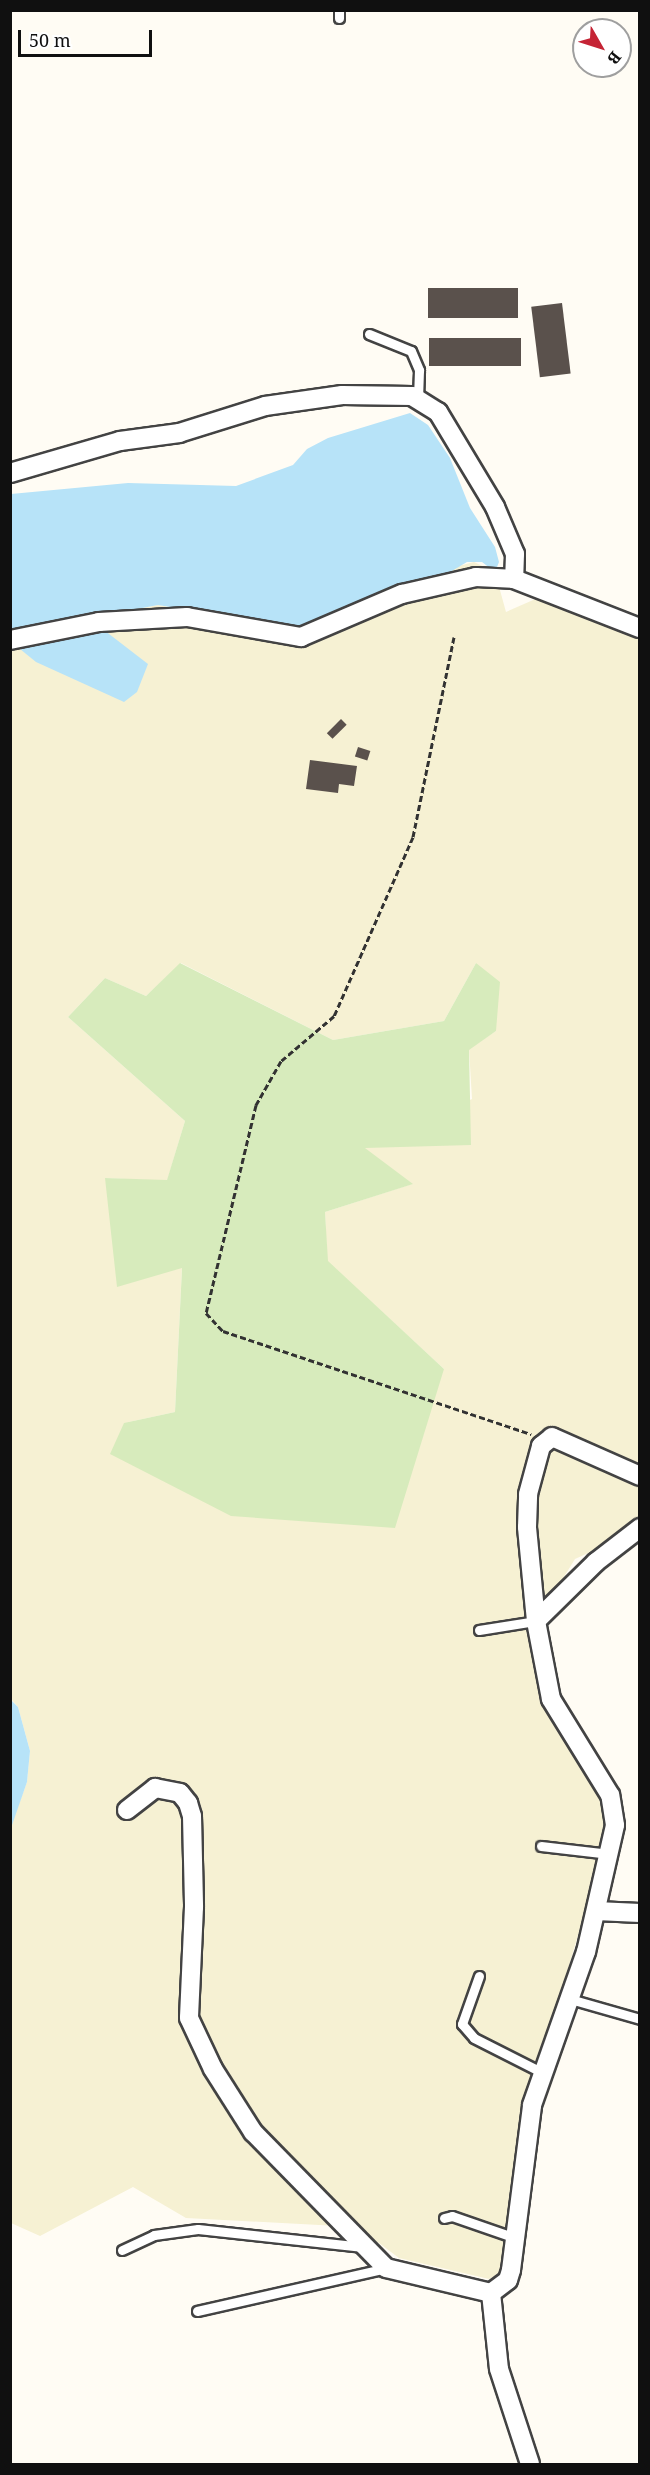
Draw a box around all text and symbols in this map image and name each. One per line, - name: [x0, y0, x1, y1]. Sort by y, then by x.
- scale bar: [21, 18, 154, 56]
- north arrow: [572, 18, 632, 78]
- text: 50 m: [29, 28, 71, 52]
- text: B: [603, 47, 626, 69]

